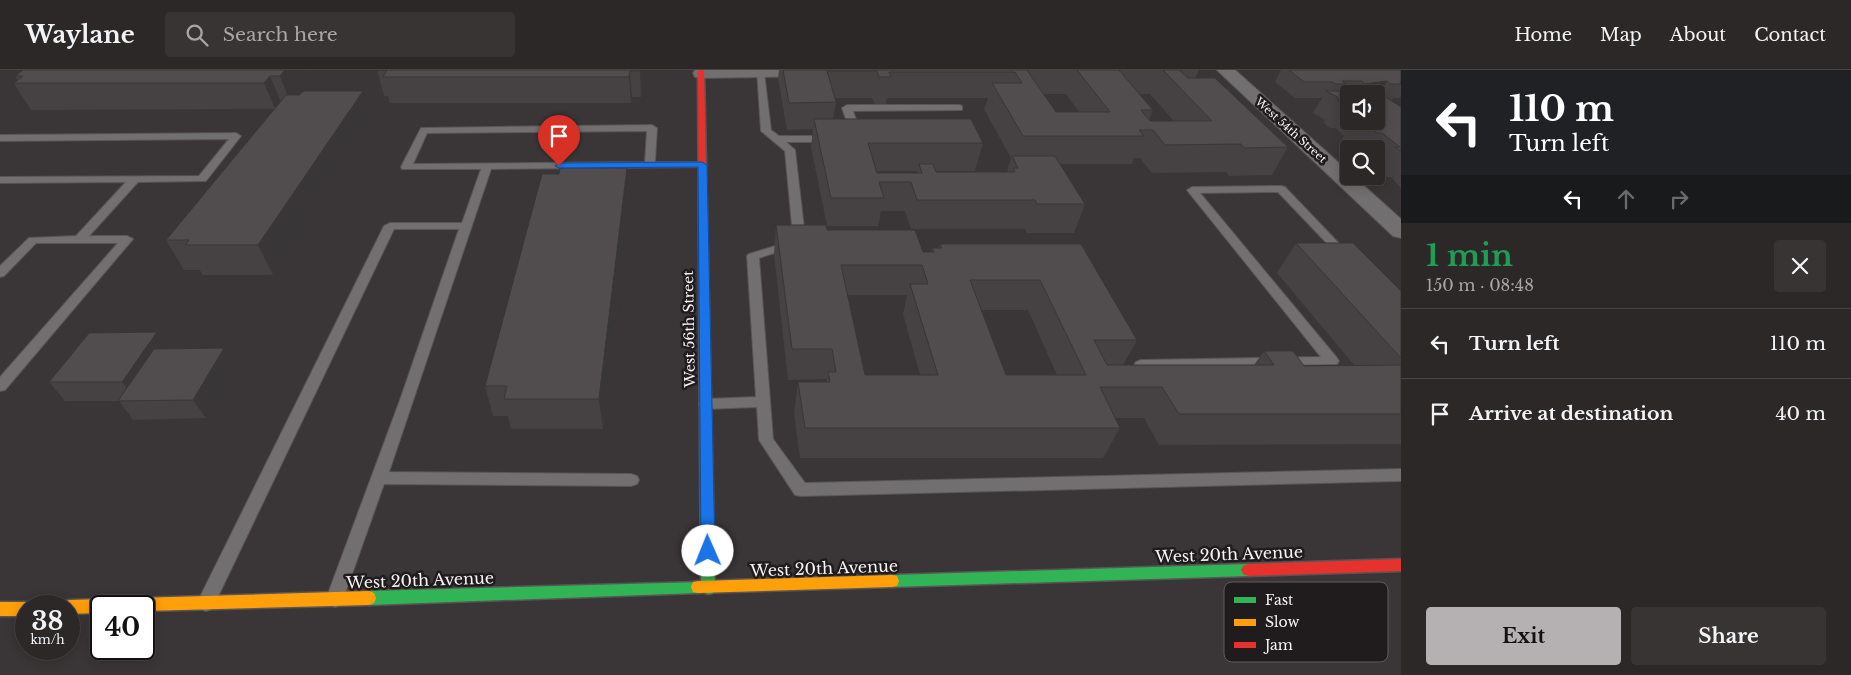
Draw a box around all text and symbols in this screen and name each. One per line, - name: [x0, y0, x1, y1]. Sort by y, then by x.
- search box: [165, 12, 515, 57]
- text: Waylane: [25, 20, 135, 49]
- icon: search: [183, 21, 211, 49]
- text: Search here: [223, 23, 338, 46]
- text: Home: [1514, 24, 1572, 46]
- text: Map: [1600, 24, 1642, 46]
- text: About: [1670, 24, 1726, 46]
- text: Contact: [1754, 24, 1826, 46]
- map controls: [1340, 85, 1385, 185]
- button: sound: [1340, 85, 1385, 130]
- text: 110 m: [1509, 87, 1614, 130]
- icon: left: [1426, 90, 1491, 155]
- street label: West 54th Street: [1252, 94, 1330, 166]
- pin: [538, 115, 580, 166]
- icon: arrive: [545, 122, 573, 150]
- text: Turn left: [1509, 130, 1609, 157]
- button: search: [1340, 140, 1385, 185]
- icon: left: [1559, 185, 1587, 213]
- icon: ahead: [1612, 185, 1640, 213]
- icon: right: [1665, 185, 1693, 213]
- text: 1 min: [1426, 237, 1513, 274]
- button: close: [1774, 240, 1826, 292]
- street label: West 56th Street: [679, 270, 699, 389]
- text: 150 m · 08:48: [1426, 275, 1534, 295]
- icon: left: [1426, 330, 1454, 358]
- text: Turn left: [1469, 332, 1560, 355]
- text: 110 m: [1770, 332, 1826, 355]
- icon: arrive: [1426, 400, 1454, 428]
- text: Arrive at destination: [1469, 402, 1673, 425]
- text: 40 m: [1775, 402, 1826, 425]
- position arrow: [681, 524, 733, 576]
- street label: West 20th Avenue: [1154, 541, 1303, 567]
- street label: West 20th Avenue: [749, 555, 898, 581]
- street label: West 20th Avenue: [345, 567, 494, 593]
- legend: [1224, 582, 1388, 662]
- text: Fast: [1265, 591, 1294, 609]
- speed limit sign: 40: [90, 595, 155, 660]
- text: 38: [32, 606, 63, 637]
- button: Exit: [1426, 607, 1621, 665]
- button: Share: [1631, 607, 1826, 665]
- text: Slow: [1265, 613, 1299, 631]
- text: km/h: [30, 632, 65, 647]
- text: Jam: [1263, 636, 1293, 654]

